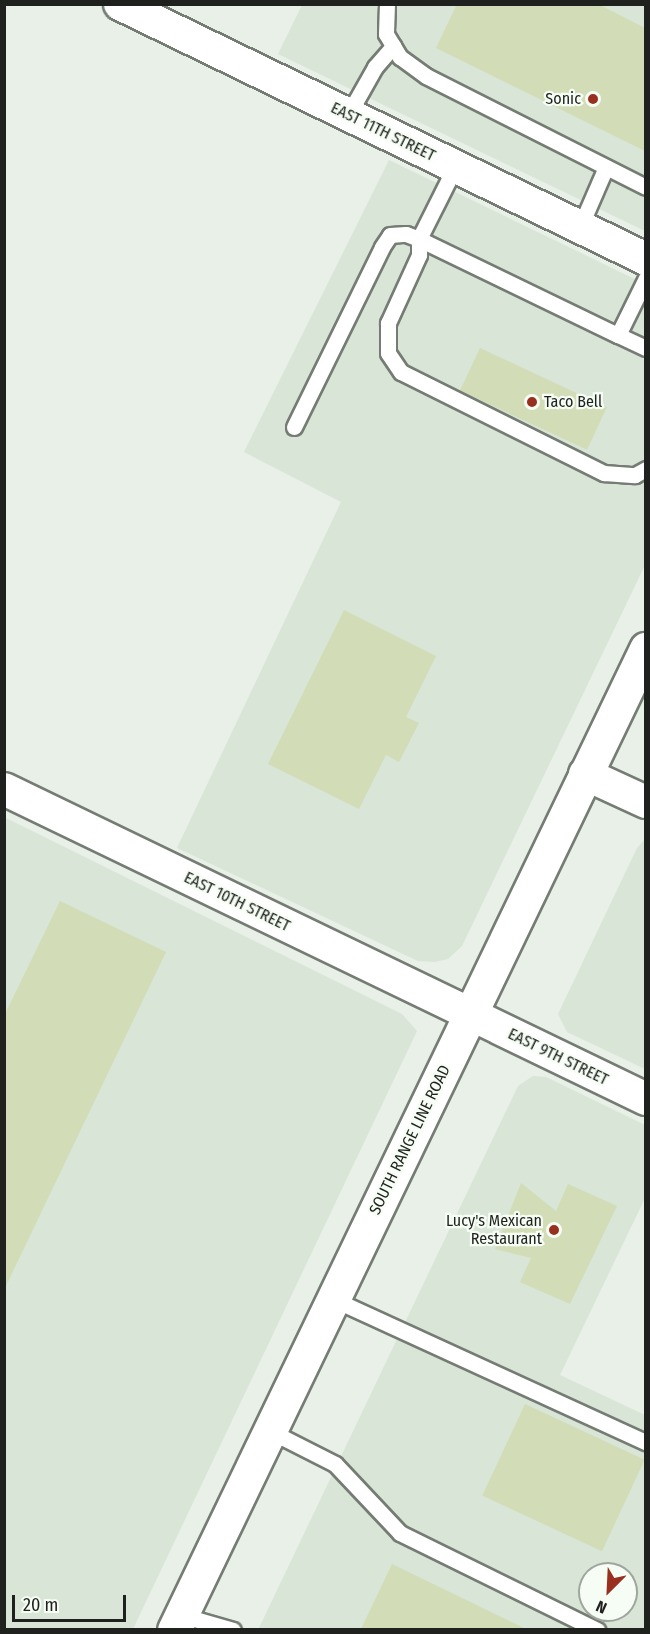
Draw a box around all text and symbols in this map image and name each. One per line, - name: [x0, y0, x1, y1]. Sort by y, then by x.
- place label: Sonic: [545, 89, 581, 109]
- marker: Sonic: [586, 92, 600, 106]
- street label: EAST 11TH STREET: [328, 98, 438, 166]
- place label: Taco Bell: [544, 392, 602, 412]
- marker: Taco Bell: [525, 395, 539, 409]
- street label: EAST 10TH STREET: [181, 868, 293, 936]
- street label: EAST 9TH STREET: [505, 1024, 611, 1090]
- street label: SOUTH RANGE LINE ROAD: [365, 1062, 455, 1218]
- place label: Lucy's Mexican Restaurant: [446, 1211, 542, 1249]
- marker: Lucy's Mexican Restaurant: [547, 1223, 561, 1237]
- north arrow: [578, 1562, 638, 1622]
- scale bar: [15, 1583, 129, 1621]
- text: 20 m: [23, 1594, 58, 1616]
- text: N: [593, 1596, 610, 1618]

